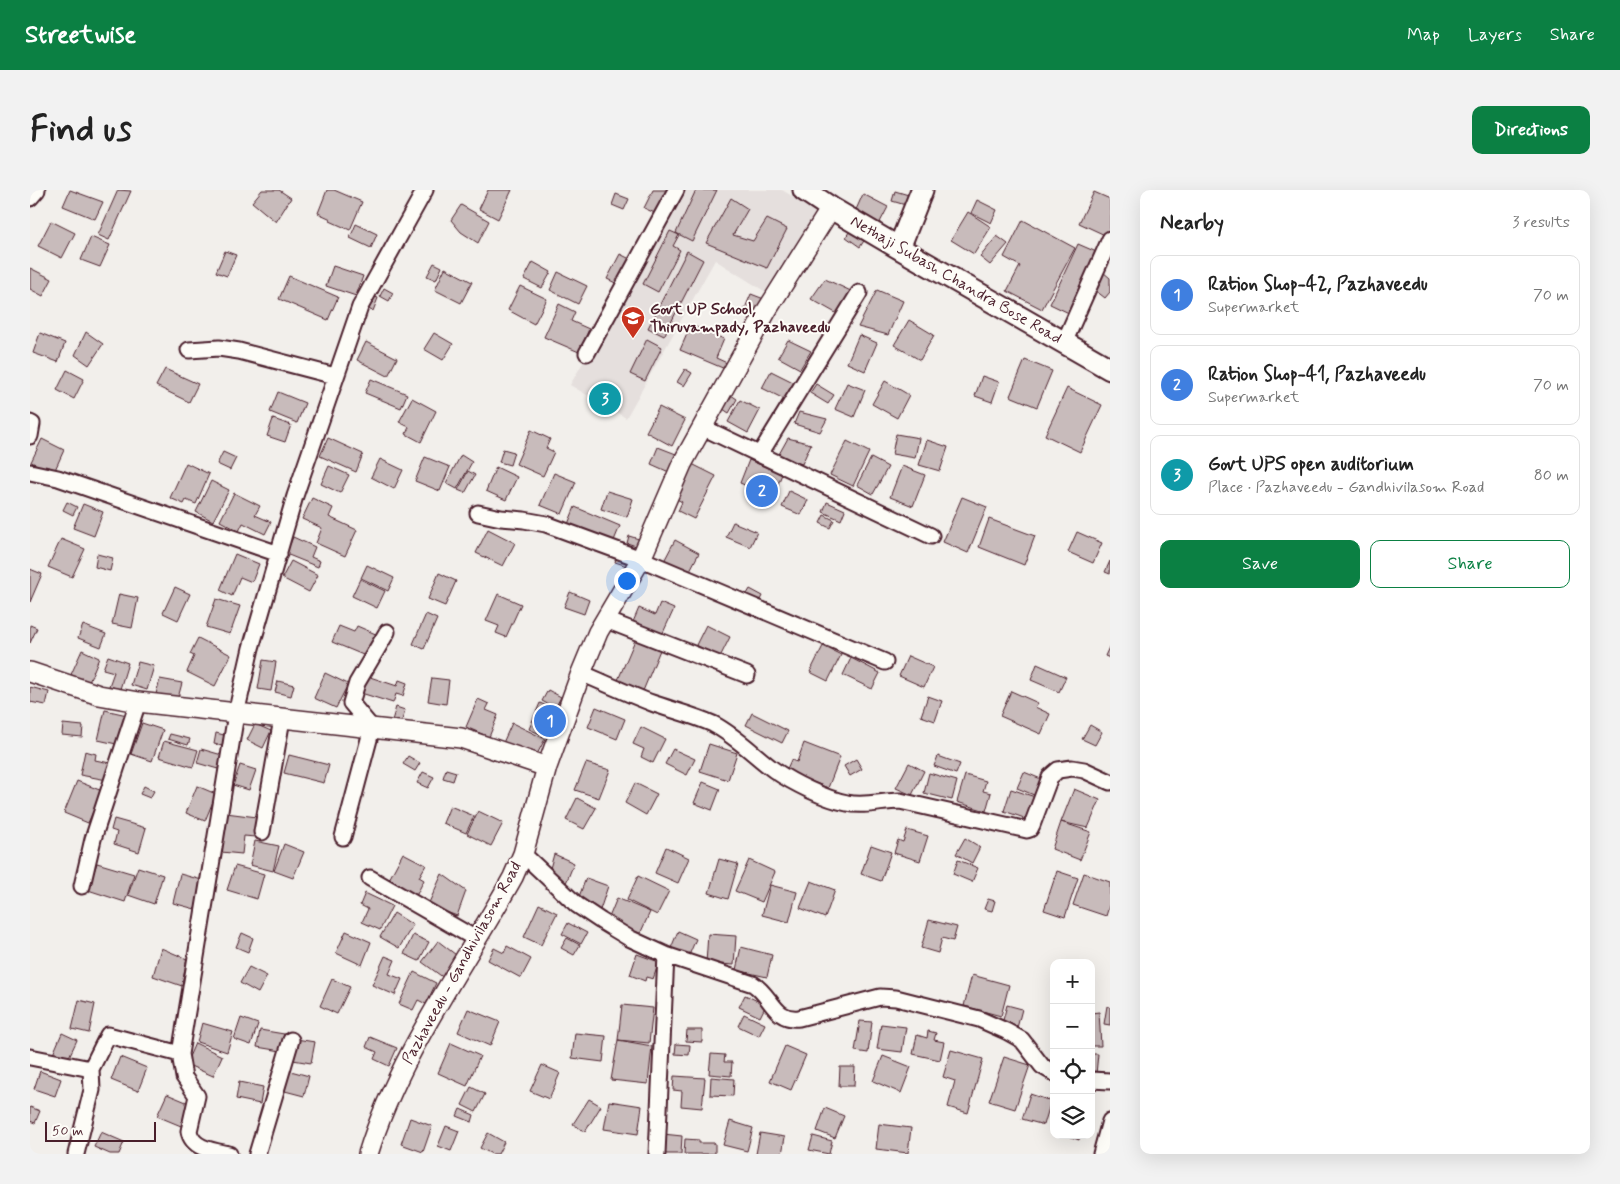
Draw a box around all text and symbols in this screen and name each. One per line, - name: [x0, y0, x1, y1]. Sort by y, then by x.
- text: Streetwise: [25, 20, 136, 51]
- text: Map: [1407, 23, 1440, 47]
- text: Layers: [1468, 23, 1522, 47]
- text: Share: [1550, 23, 1595, 47]
- button: Directions: [1472, 106, 1590, 154]
- text: Find us: [30, 107, 132, 153]
- text: Nearby: [1160, 209, 1224, 237]
- street label: Nethaji Subash Chandra Bose Road: [847, 211, 1065, 349]
- text: 3 results: [1512, 212, 1570, 233]
- text: Ration Shop-42, Pazhaveedu: [1208, 272, 1428, 297]
- text: 1: [1173, 285, 1181, 306]
- text: 70 m: [1533, 285, 1569, 306]
- text: Supermarket: [1208, 297, 1299, 318]
- place label: Govt UP School, Thiruvampady, Pazhaveedu: [650, 299, 831, 338]
- school or university icon: Govt UP School, Thiruvampady, Pazhaveedu: [620, 305, 646, 339]
- text: Ration Shop-41, Pazhaveedu: [1208, 362, 1426, 387]
- text: 2: [1173, 375, 1181, 396]
- text: 70 m: [1533, 375, 1569, 396]
- pin: 3: [589, 380, 621, 418]
- text: Supermarket: [1208, 387, 1299, 408]
- text: Govt UPS open auditorium: [1208, 452, 1414, 477]
- text: 3: [1173, 465, 1181, 486]
- text: 80 m: [1534, 465, 1569, 486]
- pin: 2: [746, 472, 778, 510]
- text: Place · Pazhaveedu - Gandhivilasom Road: [1208, 477, 1484, 498]
- button: Save: [1160, 540, 1360, 588]
- button: Share: [1370, 540, 1570, 588]
- your location: [614, 568, 640, 594]
- pin: 1: [534, 702, 566, 740]
- street label: Pazhaveedu - Gandhivilasom Road: [397, 858, 527, 1068]
- map controls: [1050, 959, 1095, 1139]
- button: +: [1050, 959, 1095, 1004]
- button: −: [1050, 1004, 1095, 1049]
- button: locate: [1050, 1049, 1095, 1094]
- button: layers: [1050, 1094, 1095, 1139]
- scale bar: [45, 1119, 156, 1142]
- text: 50 m: [52, 1122, 83, 1140]

